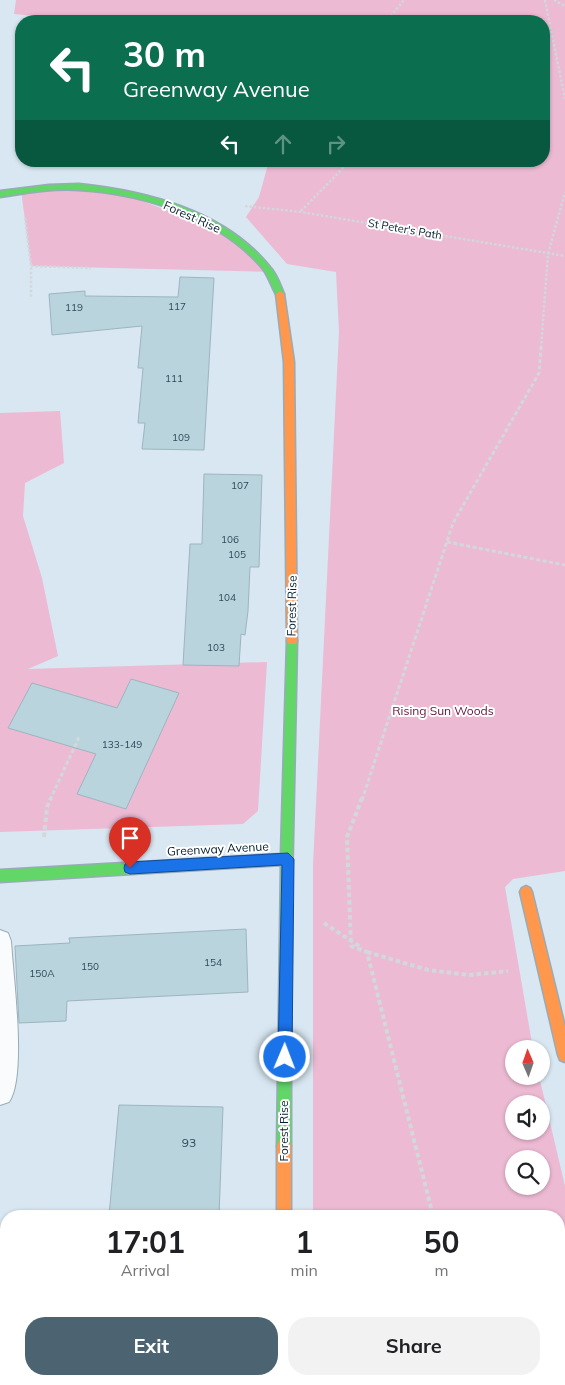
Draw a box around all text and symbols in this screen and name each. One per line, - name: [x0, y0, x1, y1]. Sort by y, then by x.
- text: 30 m: [123, 32, 206, 76]
- icon: left: [40, 35, 105, 100]
- text: Greenway Avenue: [123, 75, 310, 103]
- icon: left: [216, 130, 244, 158]
- icon: ahead: [269, 130, 297, 158]
- icon: right: [322, 130, 350, 158]
- street label: Forest Rise: [161, 197, 223, 236]
- street label: St Peter's Path: [367, 216, 443, 242]
- house number: 117: [168, 300, 186, 313]
- house number: 119: [65, 301, 83, 314]
- house number: 111: [165, 372, 183, 385]
- house number: 109: [172, 431, 190, 444]
- house number: 107: [231, 479, 249, 492]
- house number: 106: [221, 533, 239, 546]
- house number: 105: [228, 548, 246, 561]
- street label: Forest Rise: [283, 575, 300, 637]
- house number: 104: [218, 591, 236, 604]
- house number: 103: [207, 641, 225, 654]
- park label: Rising Sun Woods: [392, 703, 494, 718]
- house number: 133-149: [102, 738, 142, 751]
- pin: [109, 817, 151, 868]
- icon: arrive: [116, 824, 144, 852]
- street label: Greenway Avenue: [167, 838, 269, 859]
- house number: 154: [204, 956, 222, 969]
- house number: 150: [81, 960, 99, 973]
- house number: 150A: [29, 967, 55, 980]
- position arrow: [258, 1030, 310, 1082]
- north arrow: [505, 1040, 550, 1085]
- map controls: [505, 1040, 550, 1195]
- button: sound: [505, 1095, 550, 1140]
- street label: Forest Rise: [276, 1100, 291, 1162]
- house number: 93: [182, 1135, 196, 1150]
- button: search: [505, 1150, 550, 1195]
- text: 17:01: [106, 1223, 185, 1261]
- text: 1: [295, 1223, 313, 1261]
- text: 50: [423, 1223, 459, 1261]
- text: Arrival: [121, 1260, 170, 1280]
- text: min: [291, 1260, 318, 1280]
- text: m: [434, 1260, 448, 1280]
- button: Exit: [25, 1317, 278, 1375]
- button: Share: [288, 1317, 540, 1375]

